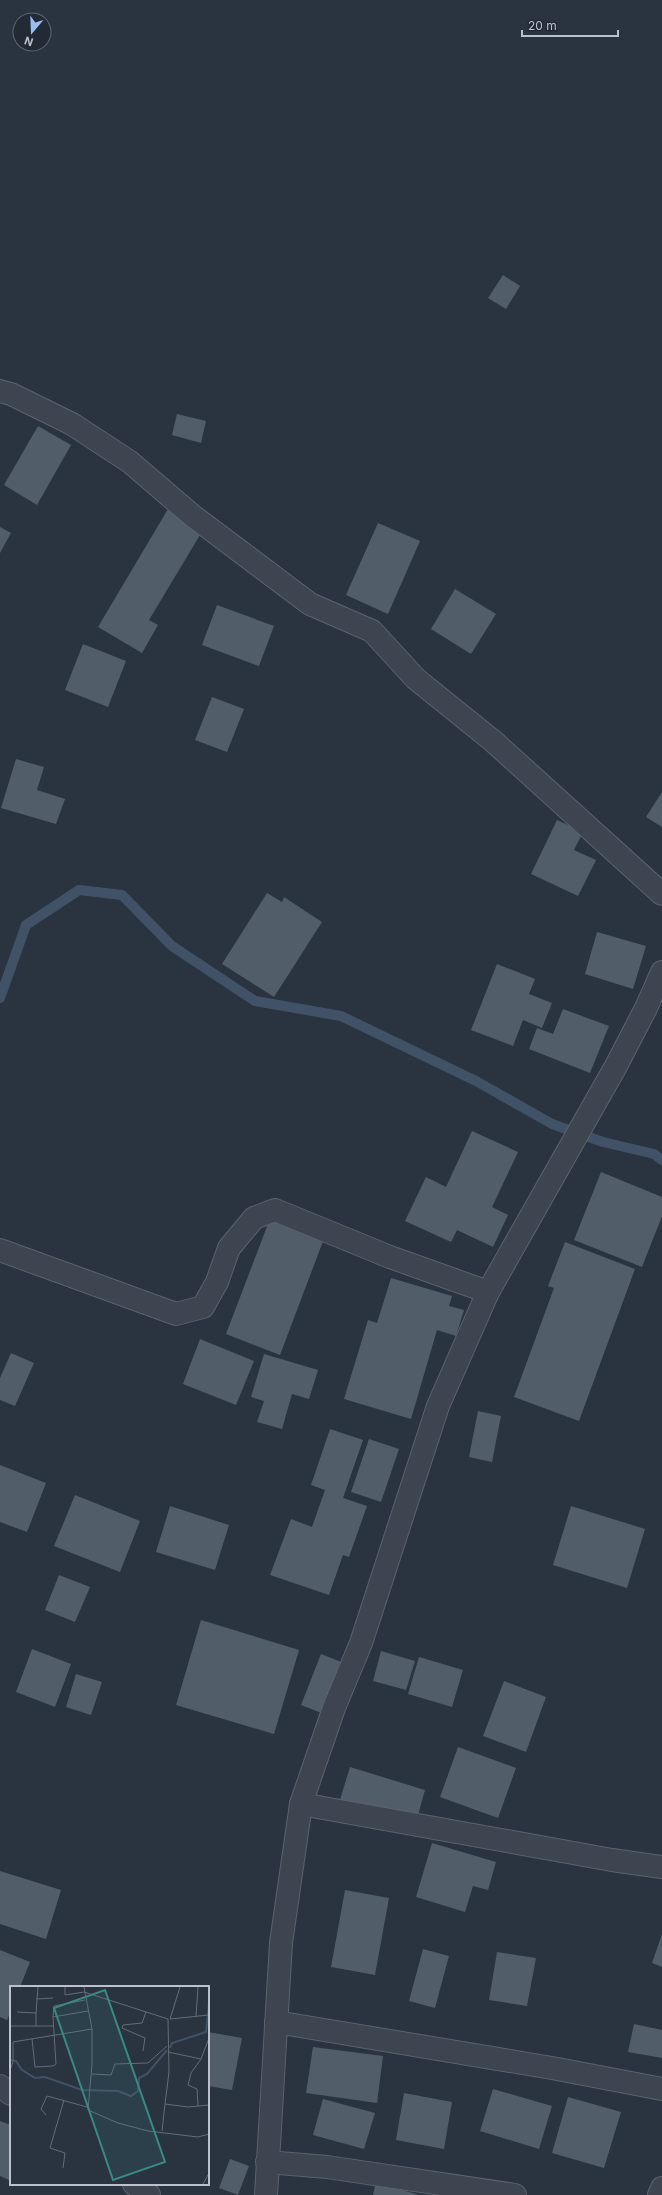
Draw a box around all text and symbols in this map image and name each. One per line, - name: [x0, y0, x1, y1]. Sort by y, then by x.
- north arrow: [12, 12, 52, 52]
- scale bar: [522, 12, 618, 38]
- text: 20 m: [528, 18, 557, 33]
- text: N: [22, 33, 35, 49]
- inset map: [10, 1986, 209, 2185]

